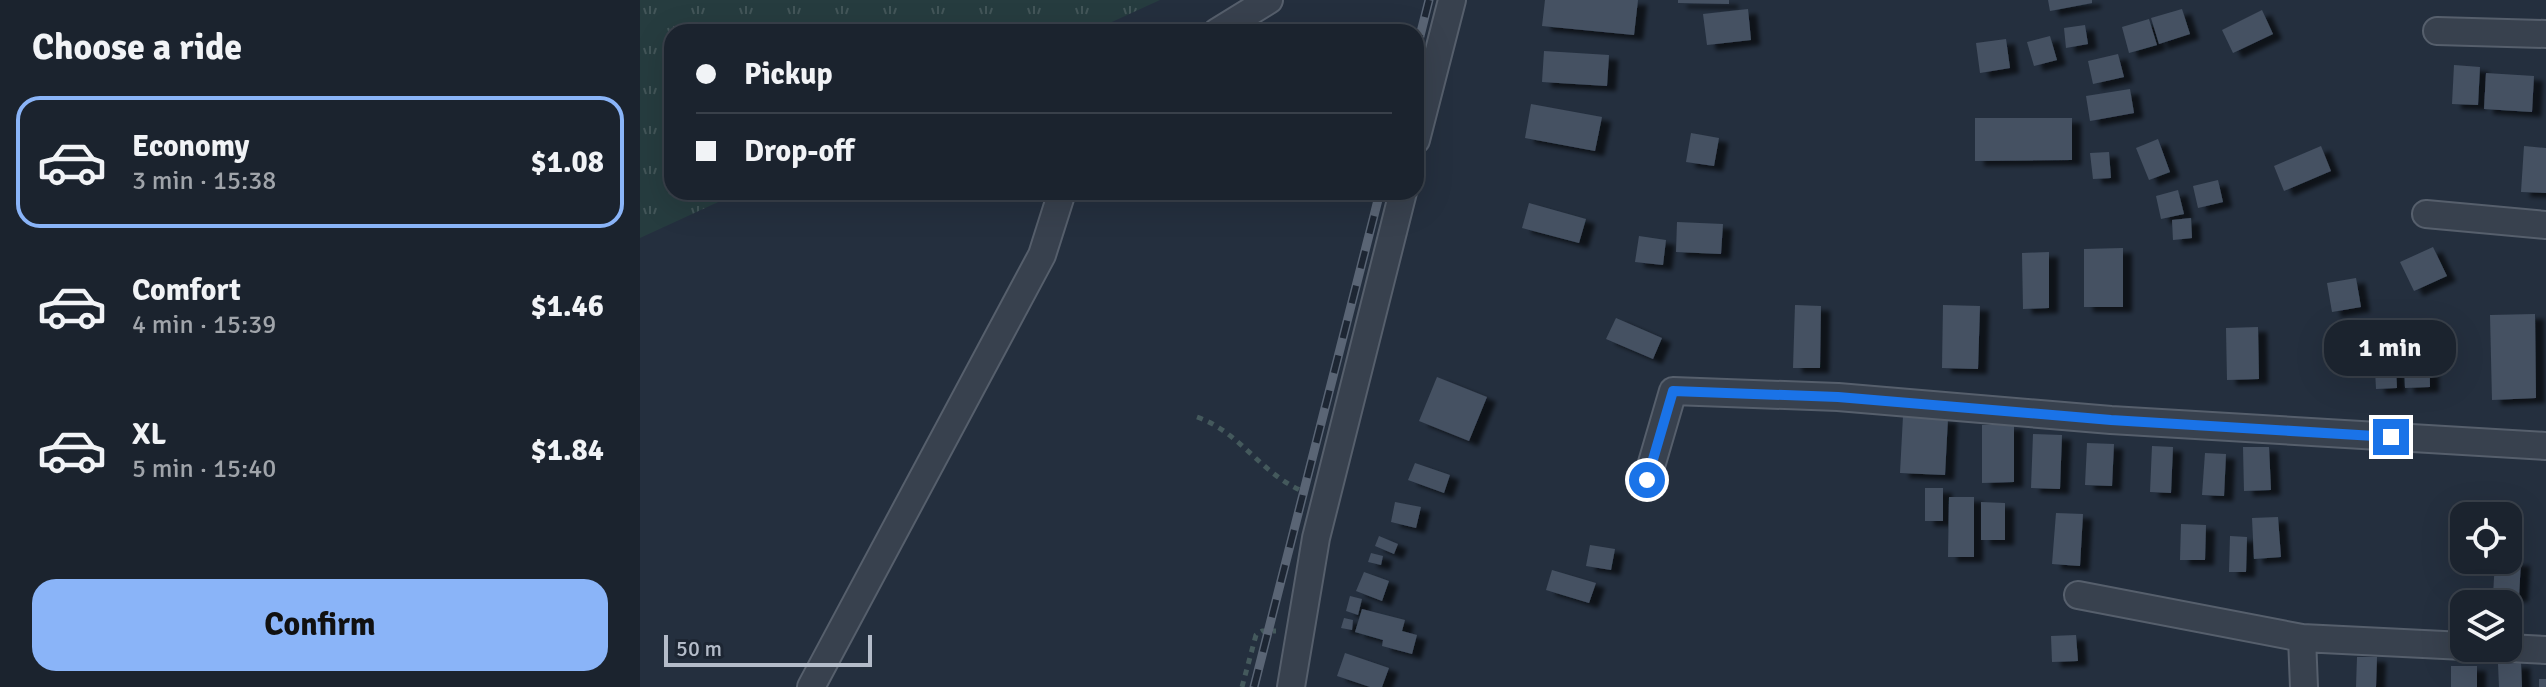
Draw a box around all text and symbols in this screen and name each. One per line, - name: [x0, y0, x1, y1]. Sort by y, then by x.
- text: Choose a ride: [32, 25, 242, 70]
- text: Pickup: [744, 56, 833, 93]
- icon: car: [36, 126, 108, 198]
- text: Economy: [132, 128, 249, 165]
- text: Drop-off: [744, 133, 854, 170]
- text: $1.08: [531, 144, 604, 181]
- text: 3 min · 15:38: [132, 165, 276, 197]
- icon: car: [36, 270, 108, 342]
- text: Comfort: [132, 272, 241, 309]
- text: $1.46: [531, 288, 604, 325]
- text: 4 min · 15:39: [132, 309, 276, 341]
- callout: 1 min: [2325, 321, 2457, 377]
- text: 1 min: [2359, 332, 2421, 364]
- icon: car: [36, 414, 108, 486]
- text: XL: [132, 416, 166, 453]
- route end: [2373, 419, 2409, 455]
- text: $1.84: [531, 432, 604, 469]
- text: 5 min · 15:40: [132, 453, 276, 485]
- route start: [1629, 462, 1665, 498]
- map controls: [2450, 502, 2522, 662]
- button: locate: [2450, 502, 2522, 574]
- button: Confirm: [32, 579, 608, 671]
- button: layers: [2450, 590, 2522, 662]
- scale bar: [664, 631, 872, 667]
- text: 50 m: [676, 635, 722, 662]

